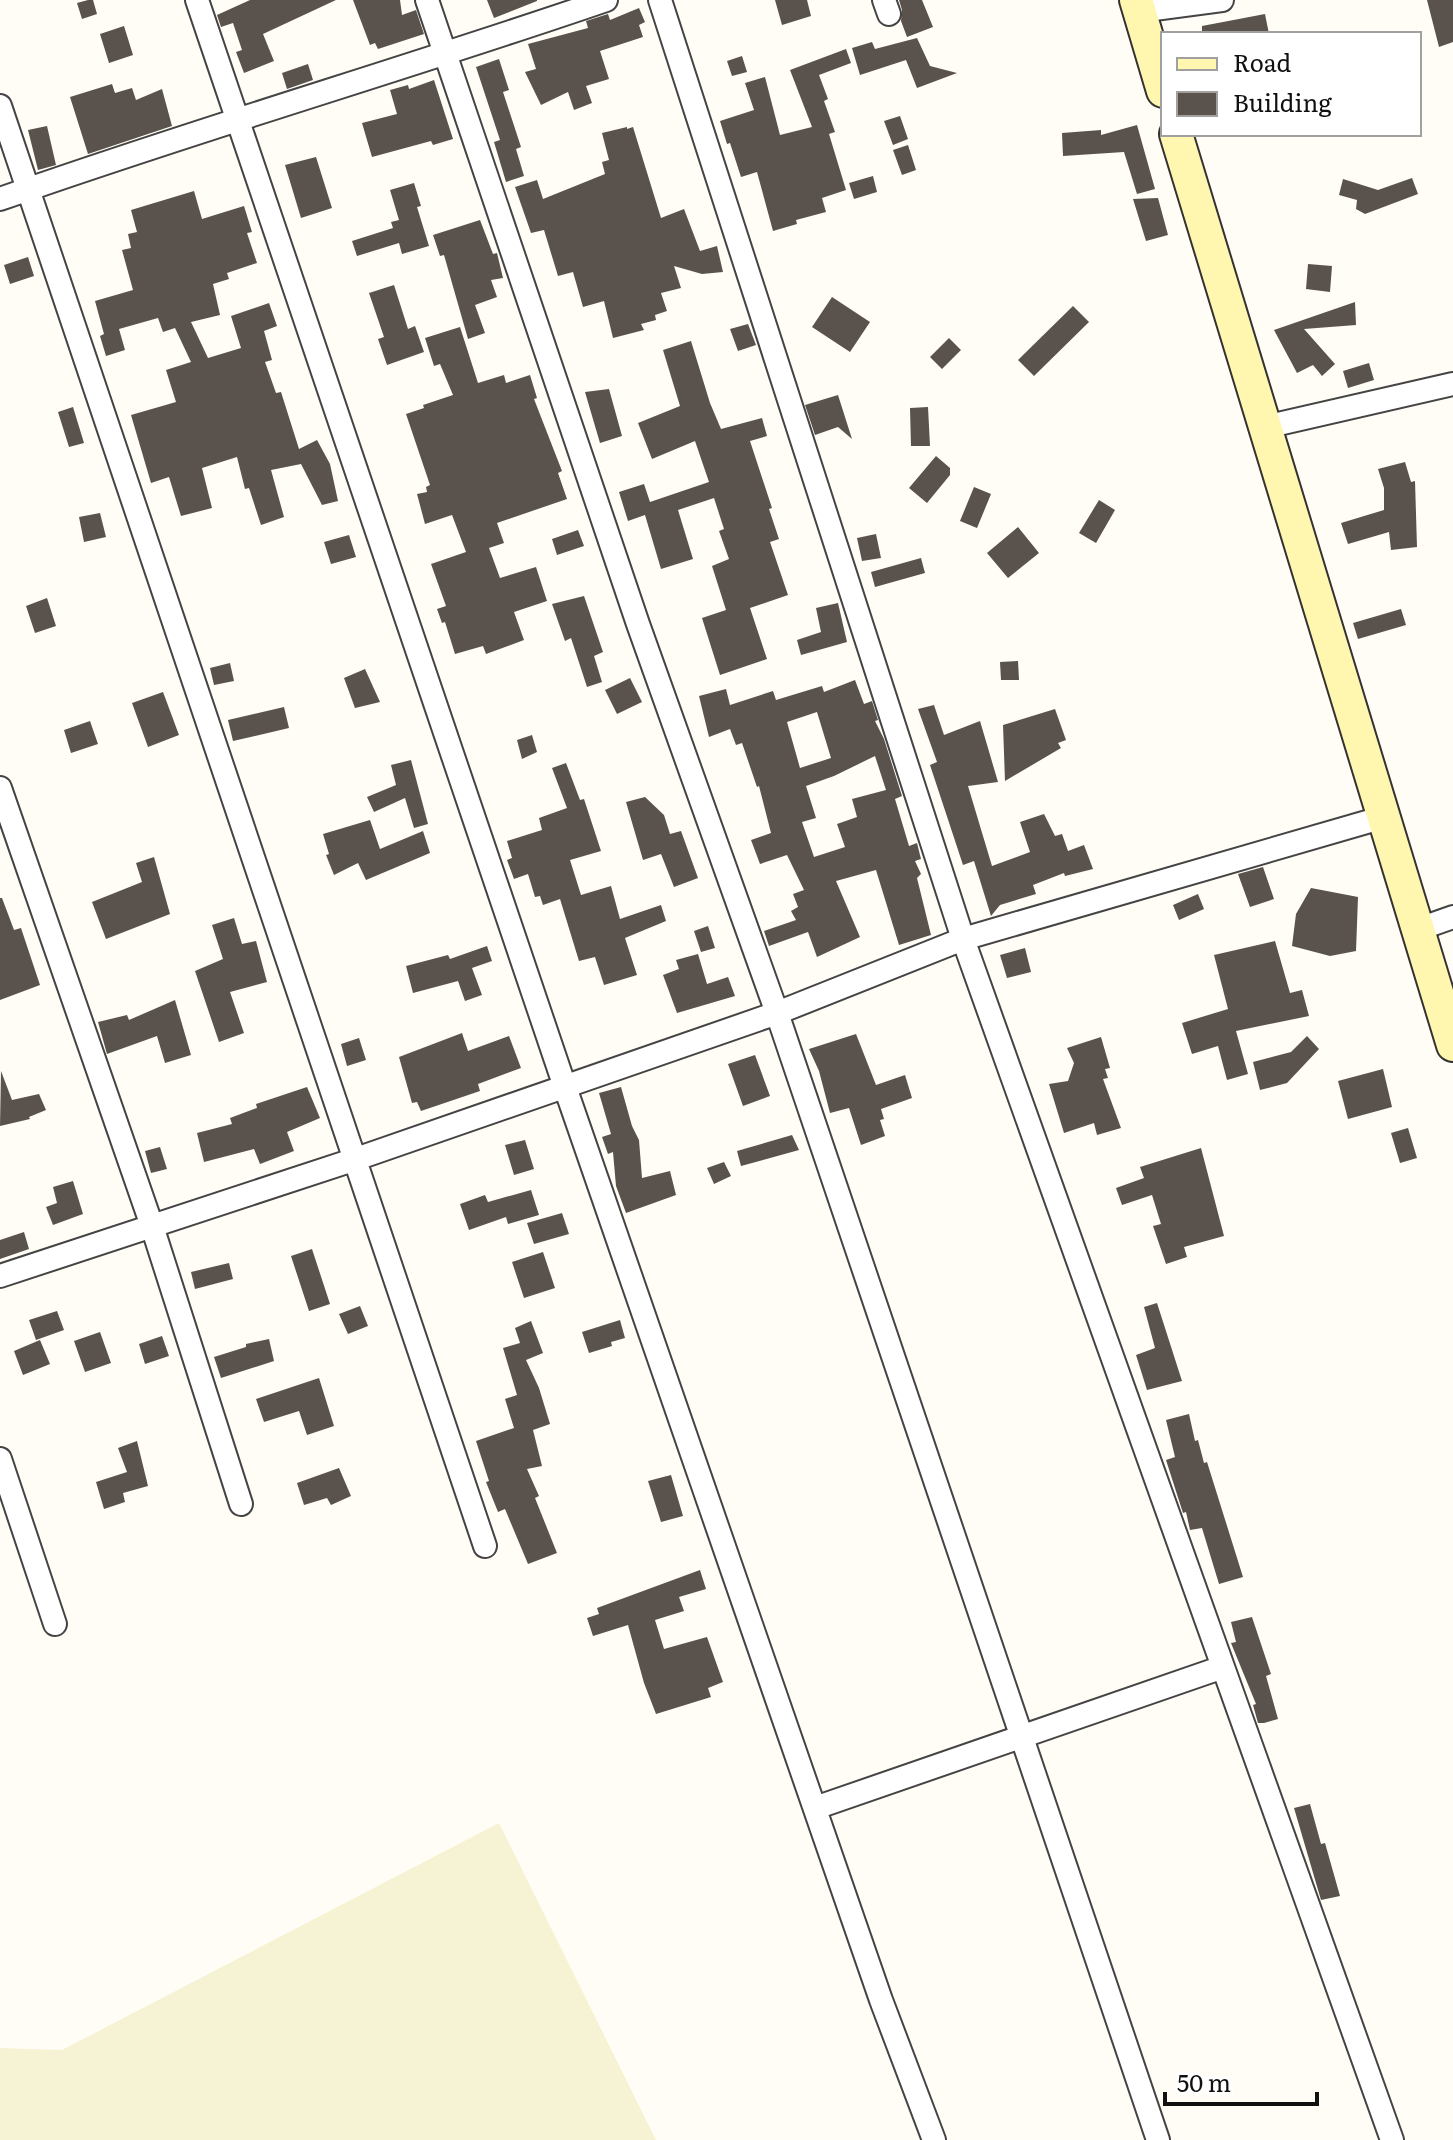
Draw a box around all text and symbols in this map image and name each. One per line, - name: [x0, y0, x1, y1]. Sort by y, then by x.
- legend: [1161, 32, 1421, 136]
- text: Road: [1233, 44, 1292, 79]
- text: Building: [1233, 84, 1332, 119]
- scale bar: [1165, 2056, 1317, 2106]
- text: 50 m: [1177, 2064, 1231, 2099]

